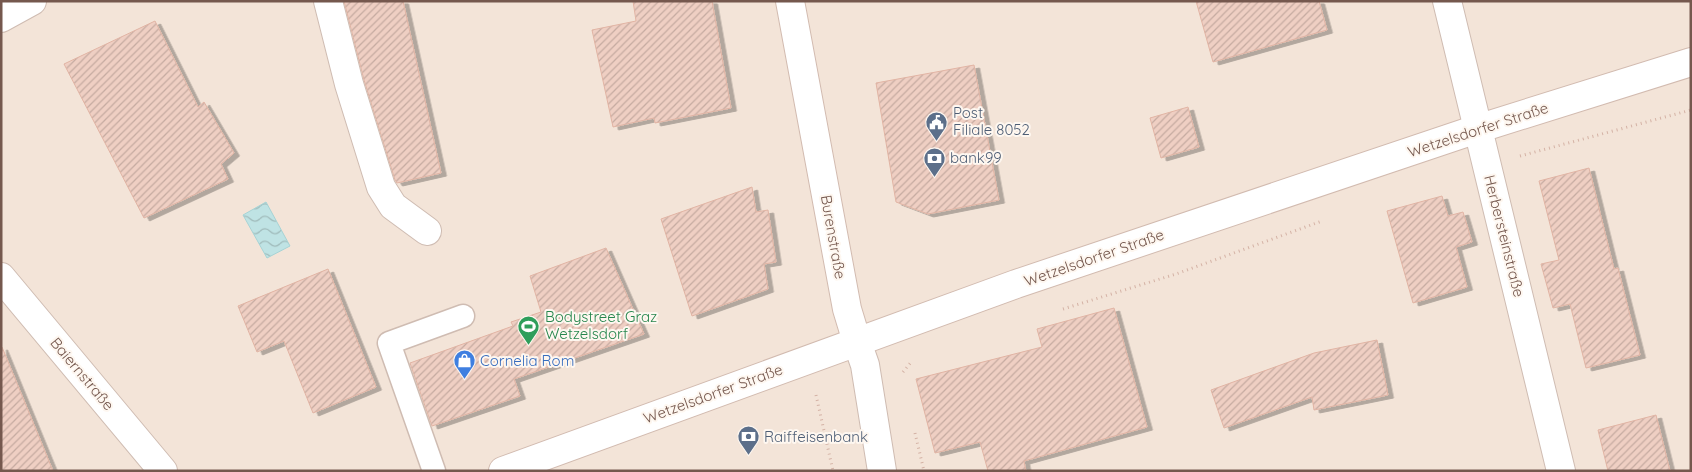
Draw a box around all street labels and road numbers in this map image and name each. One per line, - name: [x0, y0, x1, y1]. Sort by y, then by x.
- street label: Wetzelsdorfer Straße: [1405, 98, 1551, 161]
- street label: Herbersteinstraße: [1480, 173, 1529, 299]
- street label: Burenstraße: [817, 193, 850, 281]
- street label: Wetzelsdorfer Straße: [1021, 225, 1166, 290]
- street label: Baiernstraße: [46, 333, 118, 414]
- street label: Wetzelsdorfer Straße: [641, 360, 785, 428]

